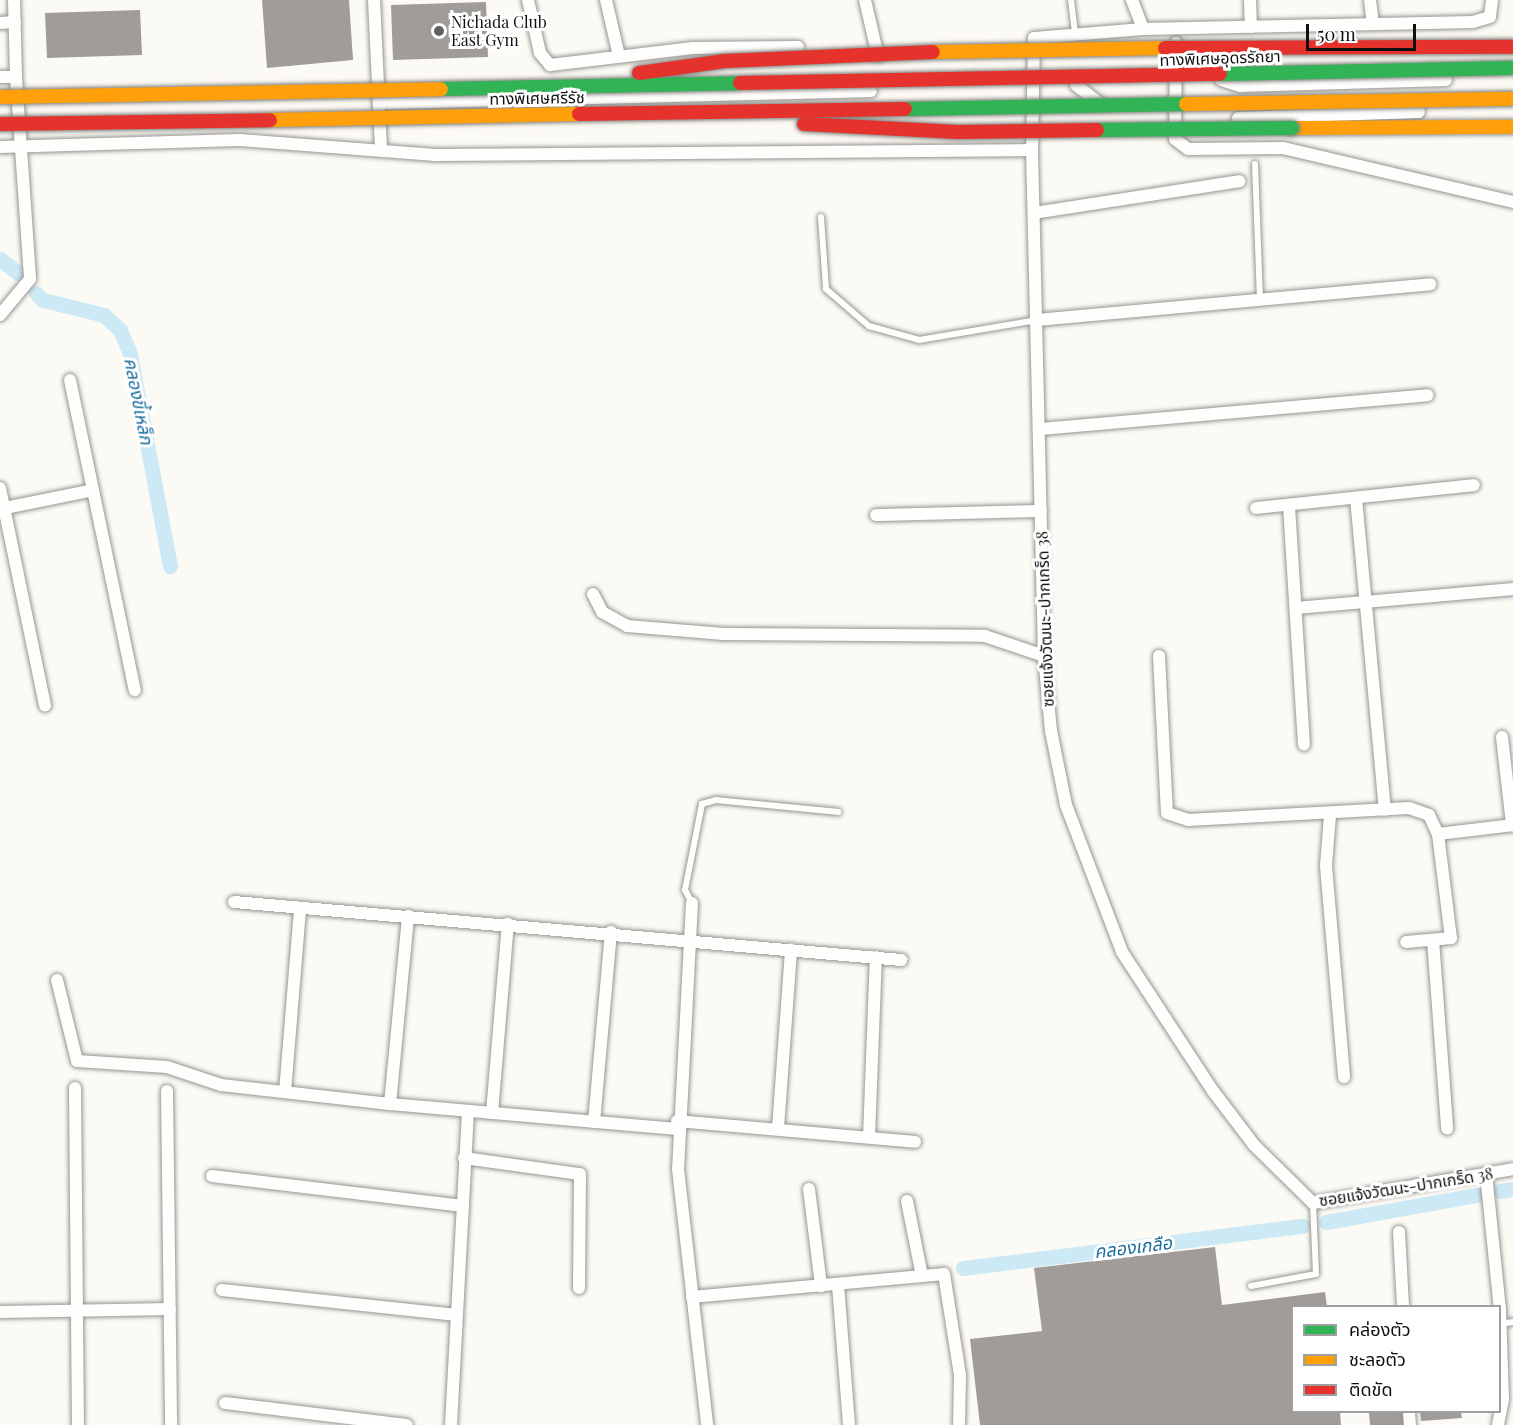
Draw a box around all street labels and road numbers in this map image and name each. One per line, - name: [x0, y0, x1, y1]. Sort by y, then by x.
- street label: ทางพิเศษอุดรรัถยา: [1159, 46, 1281, 70]
- street label: ทางพิเศษศรีรัช: [489, 88, 585, 108]
- street label: ซอยแจ้งวัฒนะ-ปากเกร็ด 38: [1032, 531, 1058, 707]
- street label: ซอยแจ้งวัฒนะ-ปากเกร็ด 38: [1318, 1164, 1494, 1210]

